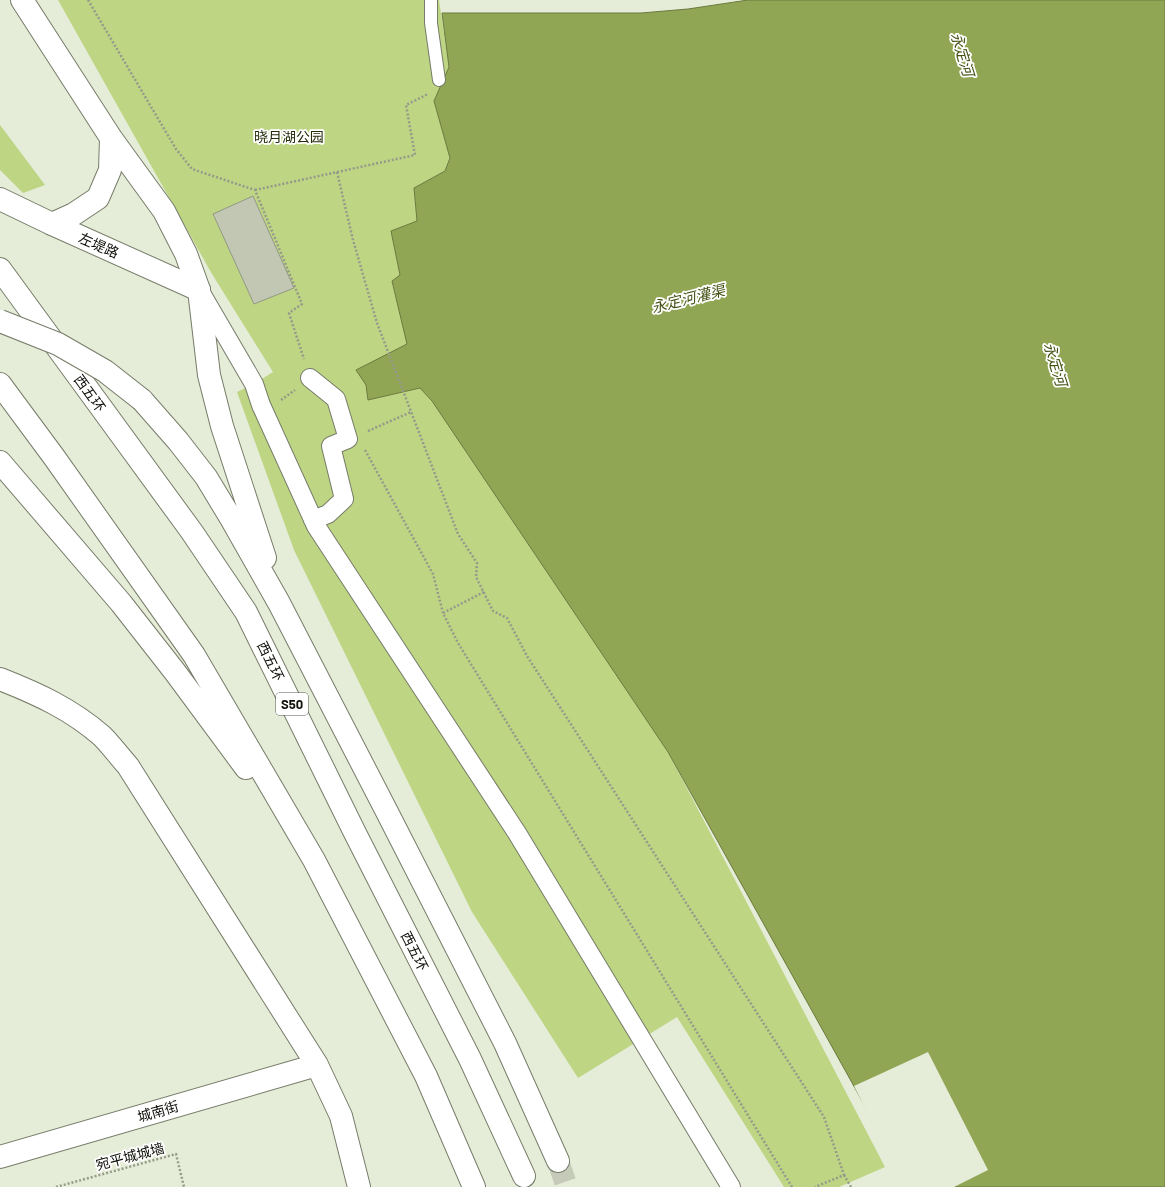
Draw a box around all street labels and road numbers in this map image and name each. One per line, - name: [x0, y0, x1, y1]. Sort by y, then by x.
- street label: 左堤路: [76, 229, 122, 261]
- street label: 西五环: [71, 371, 109, 415]
- street label: 西五环: [254, 638, 288, 684]
- road number: S50: [276, 693, 308, 715]
- street label: 西五环: [398, 928, 432, 974]
- street label: 城南街: [135, 1097, 181, 1125]
- street label: 宛平城城墙: [94, 1139, 166, 1173]

